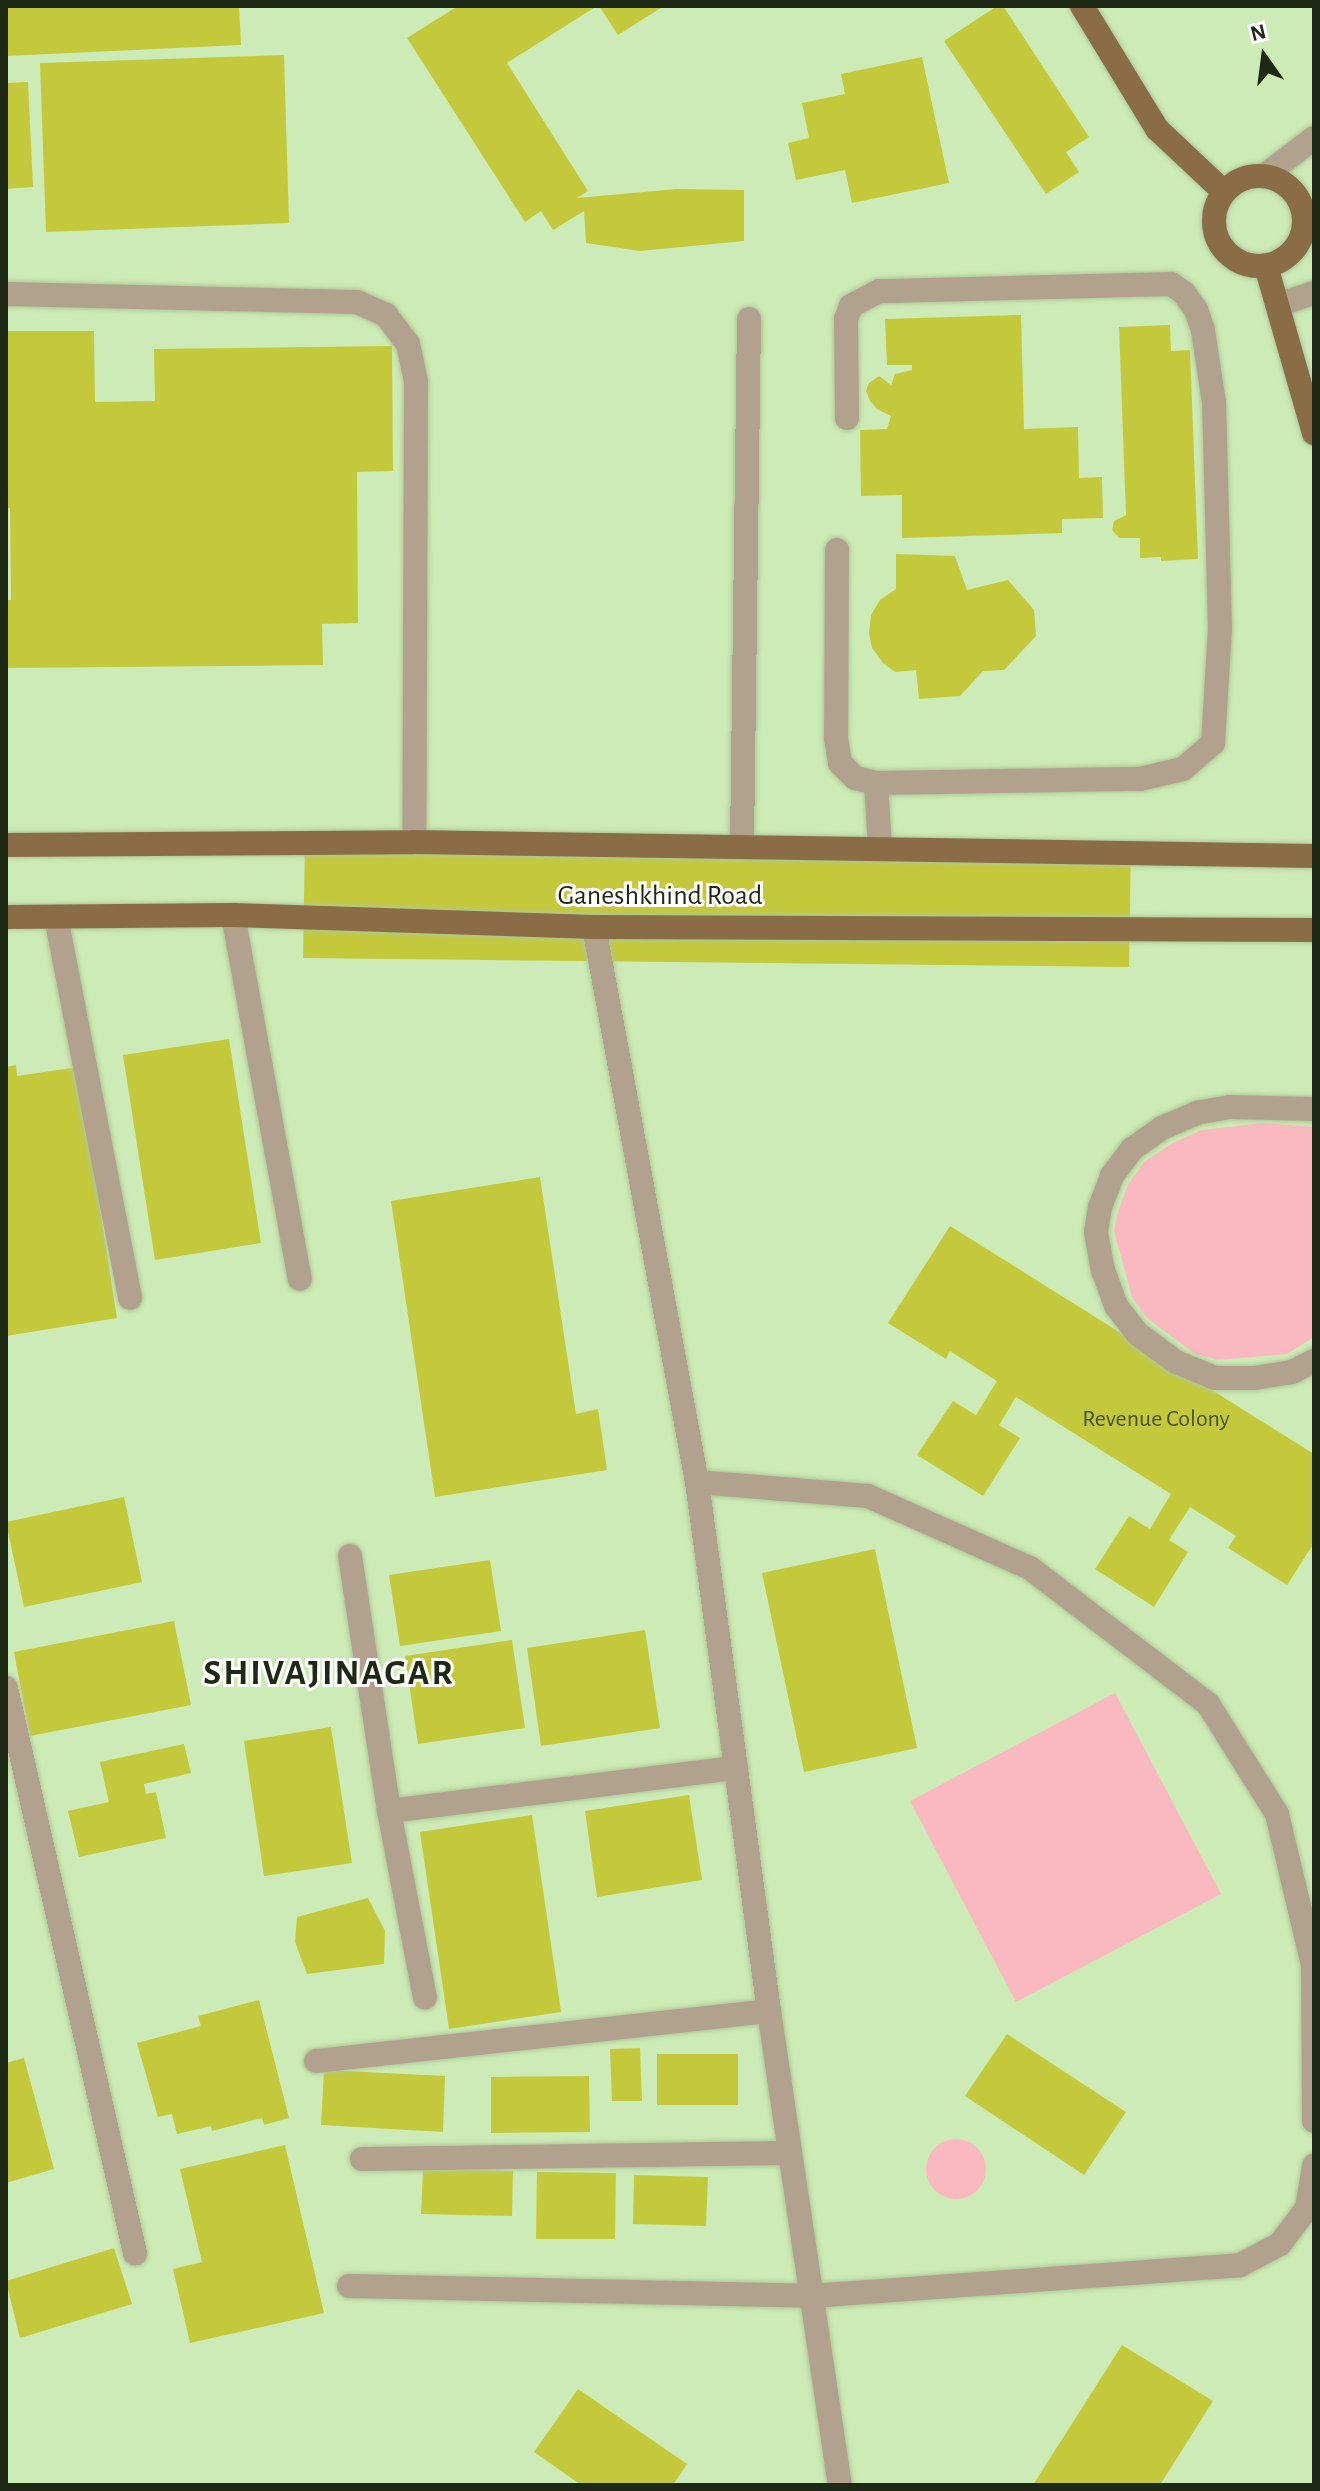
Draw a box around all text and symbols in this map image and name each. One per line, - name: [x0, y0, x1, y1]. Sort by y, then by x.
- north arrow: [1224, 16, 1304, 96]
- text: N: [1248, 20, 1268, 45]
- street label: Ganeshkhind Road: [558, 879, 762, 913]
- house number: Revenue Colony: [1082, 1406, 1230, 1434]
- district label: SHIVAJINAGAR: [203, 1652, 455, 1696]

